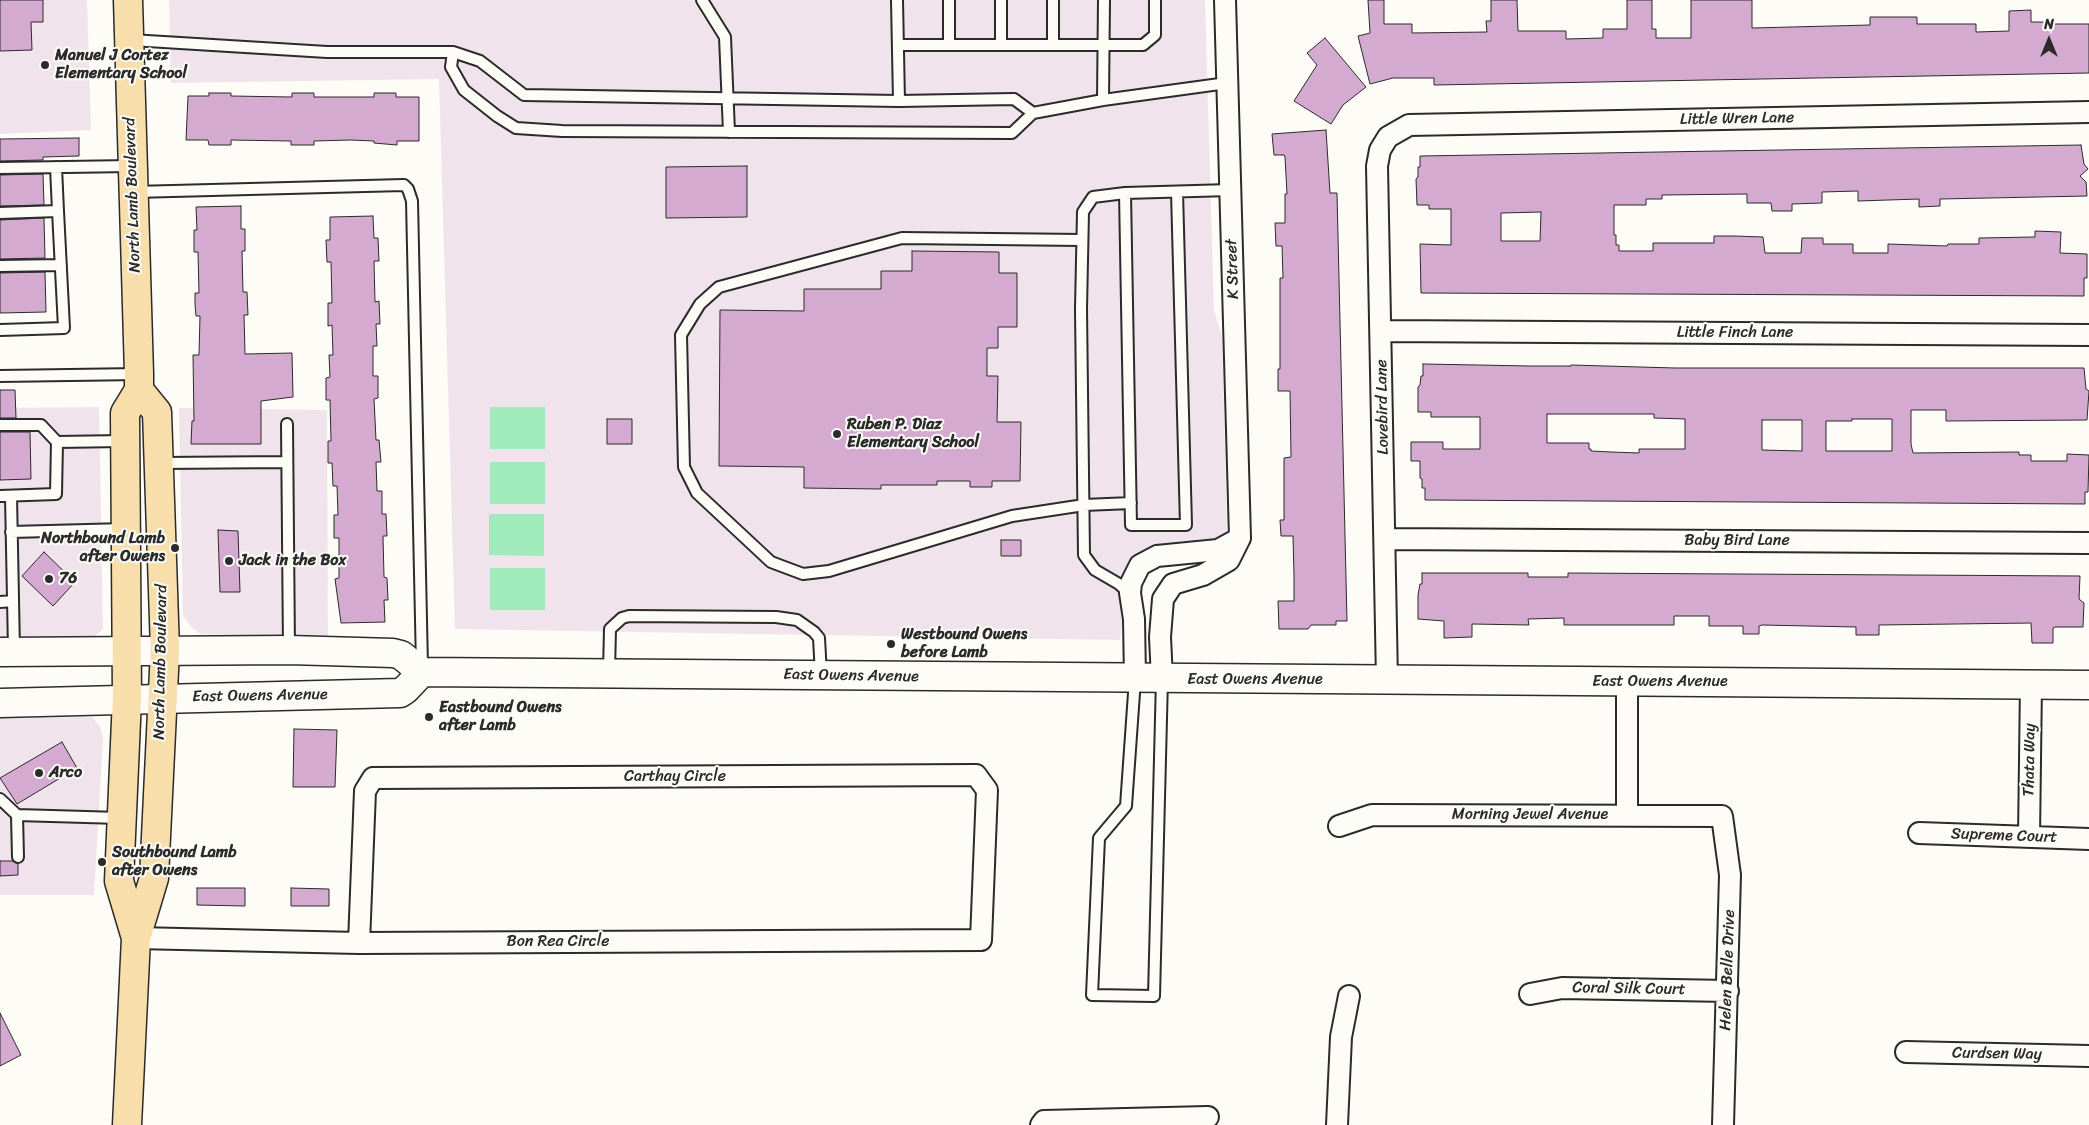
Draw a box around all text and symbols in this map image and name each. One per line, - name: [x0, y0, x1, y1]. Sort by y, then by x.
- text: N: [2044, 12, 2054, 37]
- north arrow: [2024, 15, 2074, 65]
- place label: Manuel J Cortez Elementary School: [55, 46, 187, 84]
- marker: Manuel J Cortez Elementary School: [39, 59, 51, 71]
- street label: Little Wren Lane: [1680, 108, 1794, 130]
- street label: North Lamb Boulevard: [121, 117, 145, 273]
- street label: K Street: [1222, 238, 1244, 300]
- street label: Little Finch Lane: [1677, 323, 1793, 343]
- street label: Lovebird Lane: [1373, 359, 1393, 455]
- place label: Ruben P. Diaz Elementary School: [847, 415, 979, 453]
- marker: Ruben P. Diaz Elementary School: [831, 428, 843, 440]
- place label: Northbound Lamb after Owens: [41, 529, 165, 567]
- street label: Baby Bird Lane: [1684, 531, 1790, 551]
- marker: Northbound Lamb after Owens: [169, 542, 181, 554]
- place label: Jack in the Box: [239, 551, 347, 571]
- marker: Jack in the Box: [223, 555, 235, 567]
- place label: 76: [59, 569, 77, 589]
- marker: 76: [43, 573, 55, 585]
- street label: North Lamb Boulevard: [150, 584, 172, 740]
- place label: Westbound Owens before Lamb: [901, 625, 1027, 663]
- marker: Westbound Owens before Lamb: [885, 638, 897, 650]
- street label: East Owens Avenue: [783, 665, 919, 687]
- street label: East Owens Avenue: [1187, 670, 1323, 690]
- street label: East Owens Avenue: [1592, 672, 1728, 692]
- street label: East Owens Avenue: [192, 685, 328, 707]
- place label: Eastbound Owens after Lamb: [439, 698, 562, 736]
- marker: Eastbound Owens after Lamb: [423, 711, 435, 723]
- street label: Thata Way: [2020, 723, 2040, 797]
- place label: Arco: [49, 763, 82, 783]
- marker: Arco: [33, 767, 45, 779]
- street label: Carthay Circle: [624, 767, 726, 787]
- street label: Morning Jewel Avenue: [1452, 805, 1608, 825]
- street label: Supreme Court: [1951, 825, 2057, 847]
- place label: Southbound Lamb after Owens: [112, 843, 237, 881]
- marker: Southbound Lamb after Owens: [96, 856, 108, 868]
- street label: Helen Belle Drive: [1716, 909, 1740, 1031]
- street label: Bon Rea Circle: [507, 932, 609, 952]
- street label: Coral Silk Court: [1572, 978, 1686, 1000]
- street label: Curdsen Way: [1952, 1044, 2042, 1064]

